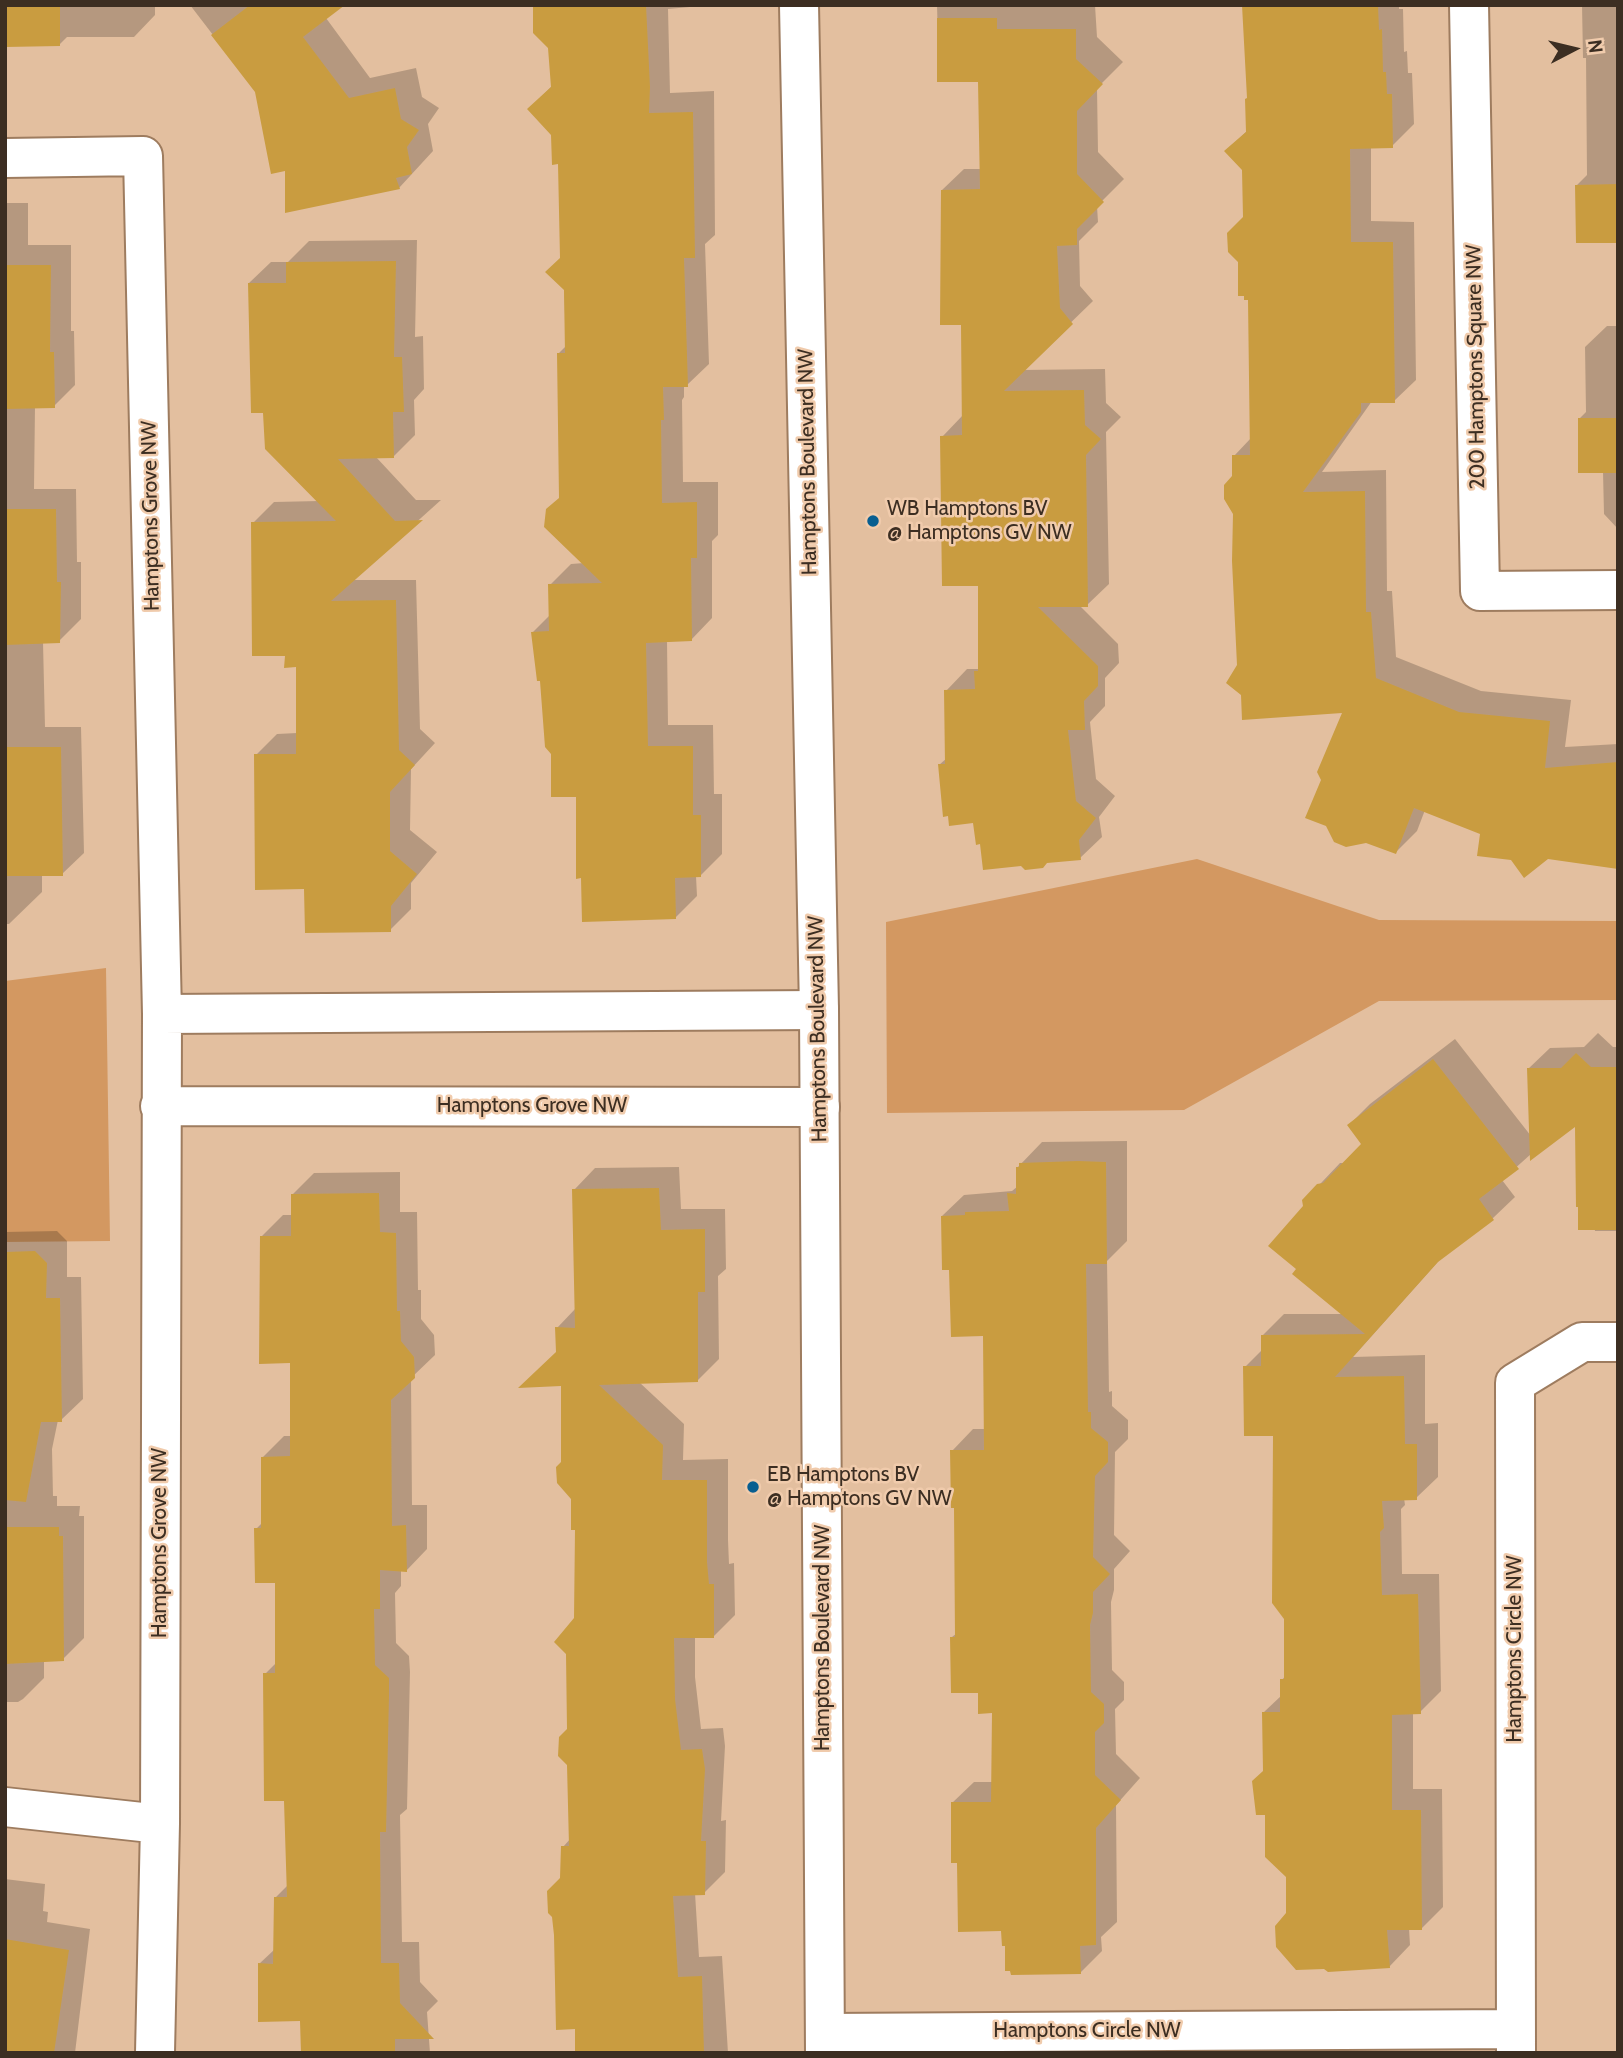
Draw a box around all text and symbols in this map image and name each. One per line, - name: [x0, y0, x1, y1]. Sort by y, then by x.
- north arrow: [1539, 14, 1609, 84]
- text: N: [1583, 38, 1608, 54]
- street label: 200 Hamptons Square NW: [1461, 244, 1491, 490]
- street label: Hamptons Boulevard NW: [793, 348, 823, 576]
- street label: Hamptons Grove NW: [137, 421, 165, 611]
- place label: WB Hamptons BV @ Hamptons GV NW: [887, 496, 1072, 546]
- marker: WB Hamptons BV @ Hamptons GV NW: [865, 513, 881, 529]
- street label: Hamptons Boulevard NW: [803, 915, 833, 1143]
- street label: Hamptons Grove NW: [437, 1093, 627, 1119]
- street label: Hamptons Grove NW: [147, 1448, 173, 1638]
- place label: EB Hamptons BV @ Hamptons GV NW: [767, 1462, 952, 1512]
- marker: EB Hamptons BV @ Hamptons GV NW: [745, 1479, 761, 1495]
- street label: Hamptons Boulevard NW: [810, 1525, 836, 1751]
- street label: Hamptons Circle NW: [1502, 1555, 1528, 1743]
- street label: Hamptons Circle NW: [993, 2018, 1181, 2044]

